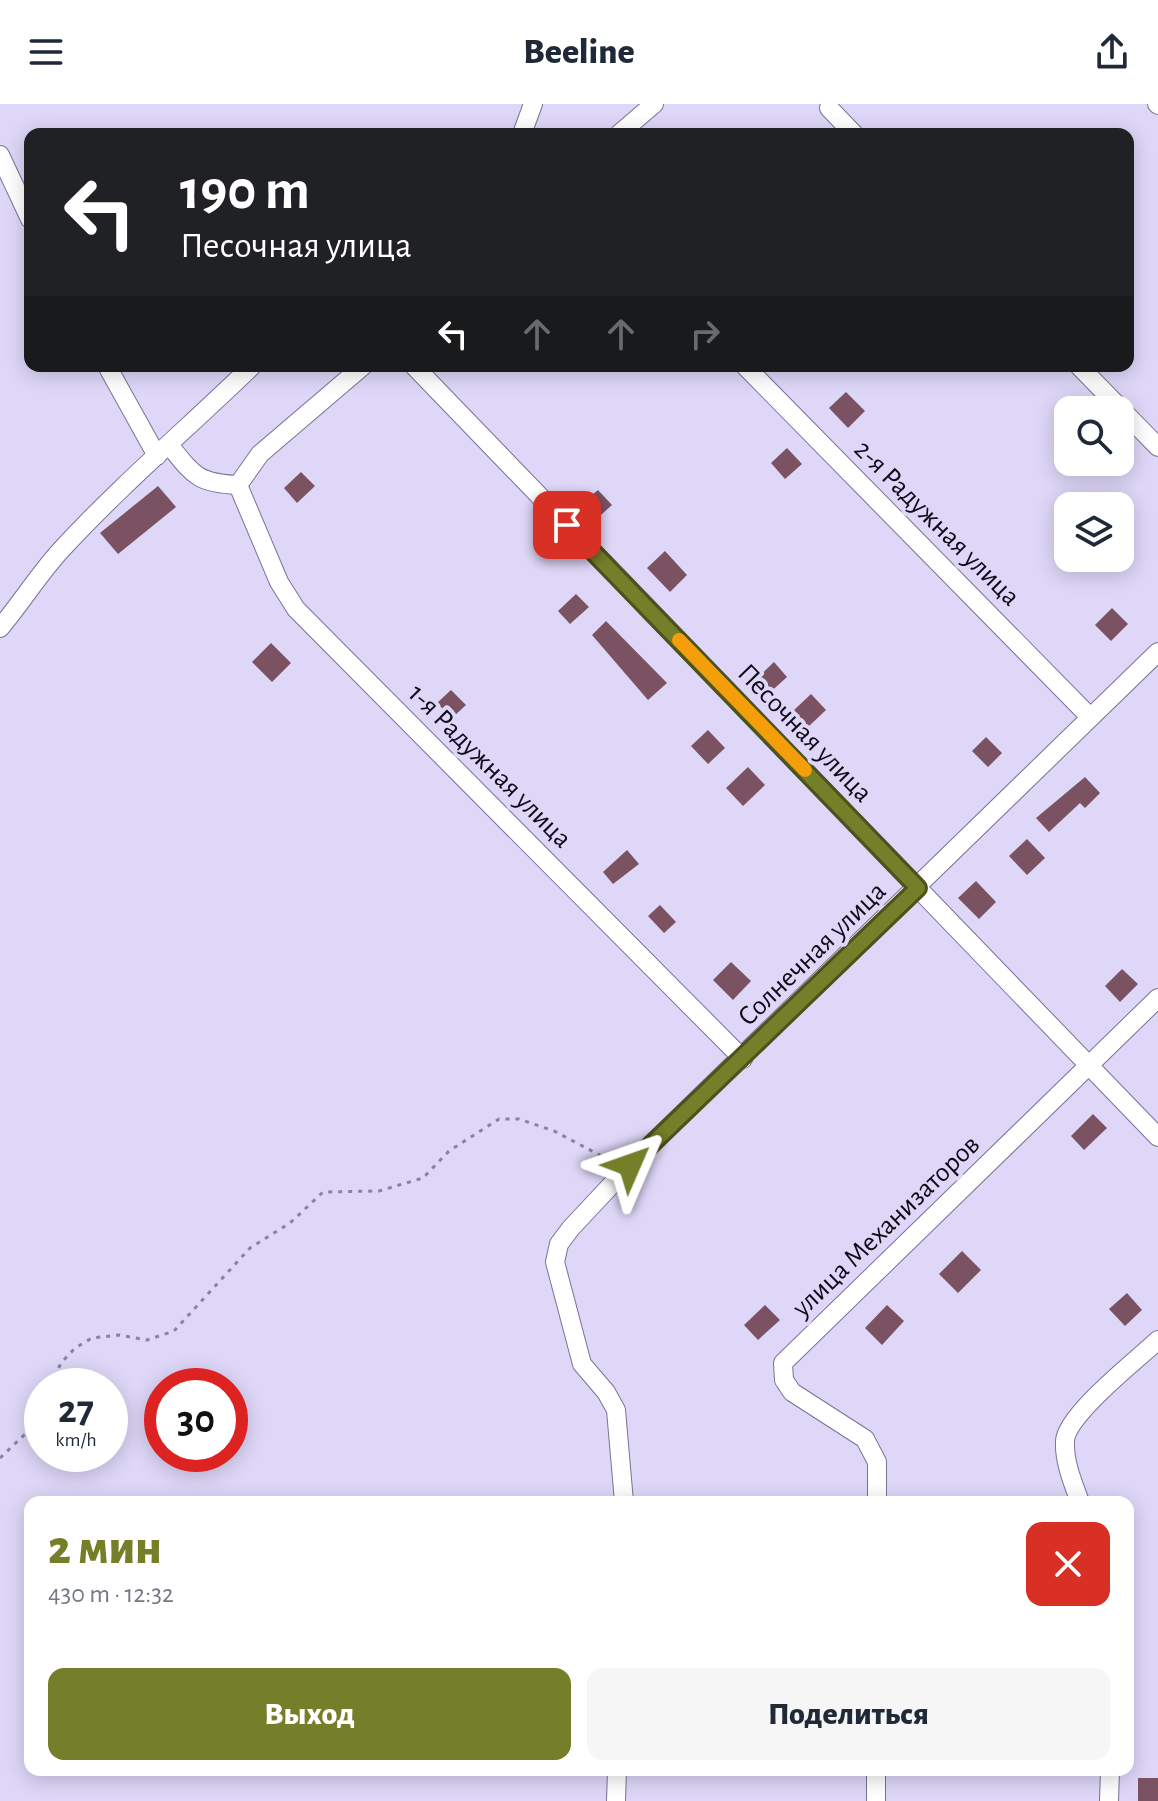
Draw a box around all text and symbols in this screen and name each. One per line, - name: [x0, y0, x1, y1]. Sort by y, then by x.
- icon: menu: [24, 30, 68, 74]
- icon: share: [1090, 30, 1134, 74]
- text: Beeline: [523, 34, 635, 70]
- icon: left: [48, 160, 152, 264]
- text: 190 m: [180, 163, 310, 219]
- text: Песочная улица: [180, 228, 412, 264]
- icon: left: [431, 312, 475, 356]
- icon: ahead: [515, 312, 559, 356]
- icon: ahead: [599, 312, 643, 356]
- icon: right: [683, 312, 727, 356]
- map controls: [1054, 396, 1134, 572]
- button: search: [1054, 396, 1134, 476]
- street label: 2-я Радужная улица: [848, 435, 1025, 612]
- pin: [533, 491, 601, 559]
- button: layers: [1054, 492, 1134, 572]
- icon: arrive: [545, 503, 589, 547]
- street label: Песочная улица: [732, 659, 877, 808]
- street label: 1-я Радужная улица: [402, 679, 577, 854]
- street label: Солнечная улица: [733, 877, 892, 1032]
- position arrow: [588, 1123, 672, 1207]
- street label: улица Механизаторов: [787, 1130, 985, 1323]
- speed limit sign: 30: [144, 1368, 248, 1472]
- text: 27: [58, 1390, 94, 1430]
- text: km/h: [55, 1430, 97, 1450]
- button: close: [1026, 1522, 1110, 1606]
- text: 2 мин: [48, 1525, 162, 1573]
- text: 430 m · 12:32: [48, 1581, 174, 1607]
- button: Выход: [48, 1668, 571, 1760]
- button: Поделиться: [587, 1668, 1110, 1760]

